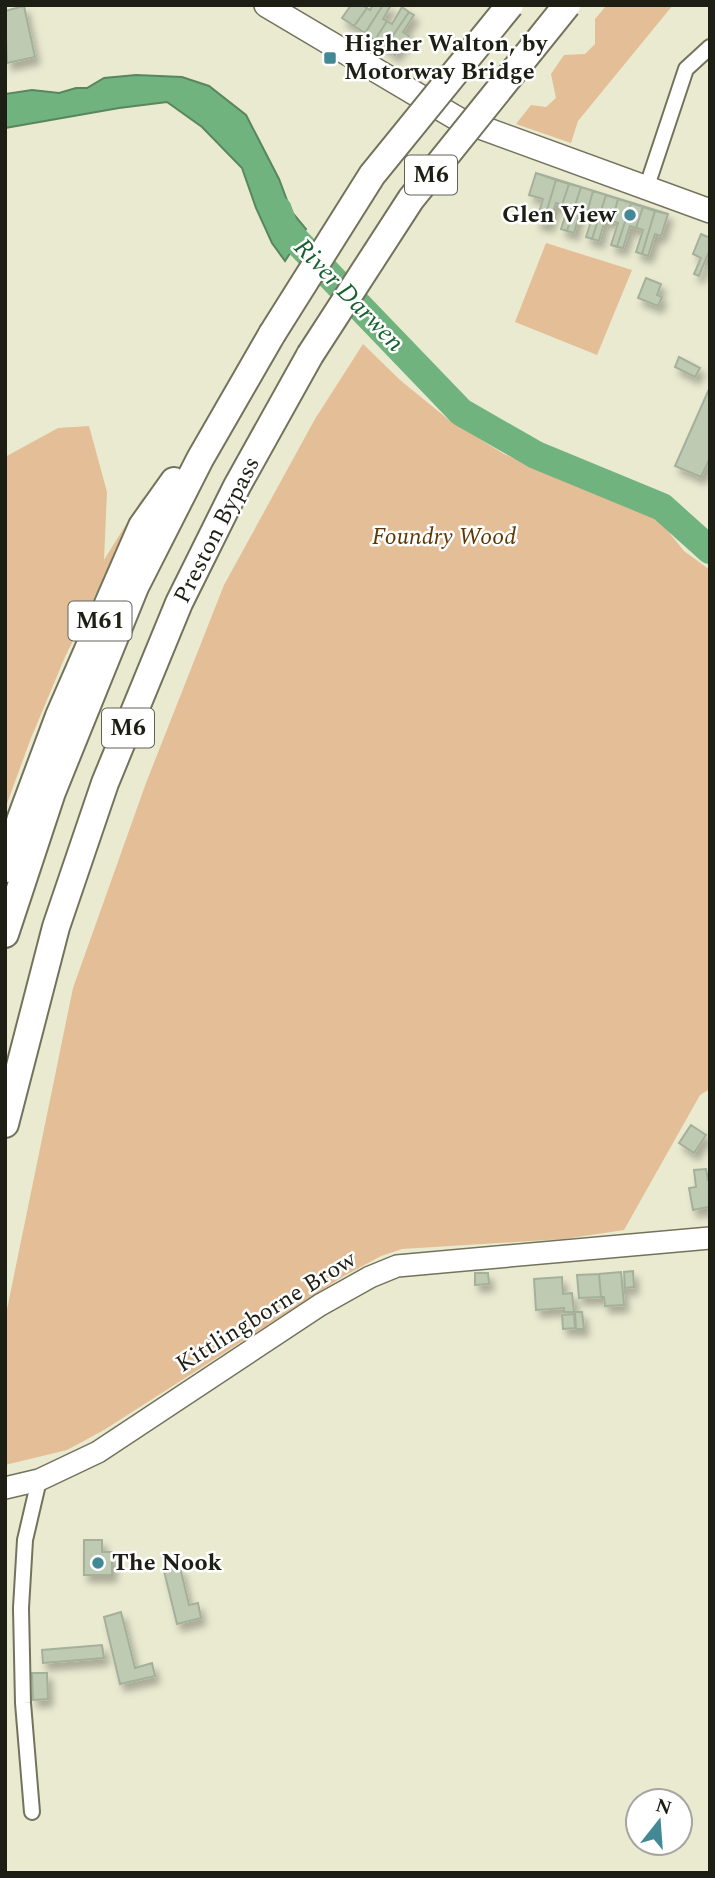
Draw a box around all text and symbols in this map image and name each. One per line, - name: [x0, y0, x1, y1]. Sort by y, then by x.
- place label: Higher Walton, by Motorway Bridge: [344, 26, 549, 90]
- marker: Higher Walton, by Motorway Bridge: [322, 50, 338, 66]
- road number: M6: [405, 156, 457, 194]
- place label: Glen View: [502, 197, 618, 233]
- marker: Glen View: [622, 207, 638, 223]
- water label: River Darwen: [284, 229, 414, 361]
- street label: Preston Bypass: [164, 450, 270, 610]
- park label: Foundry Wood: [372, 519, 516, 555]
- road number: M61: [68, 601, 132, 640]
- road number: M6: [102, 708, 154, 748]
- street label: Kittlingborne Brow: [169, 1241, 364, 1382]
- place label: The Nook: [112, 1545, 223, 1581]
- marker: The Nook: [90, 1555, 106, 1571]
- north arrow: [624, 1787, 694, 1857]
- text: N: [652, 1791, 675, 1823]

